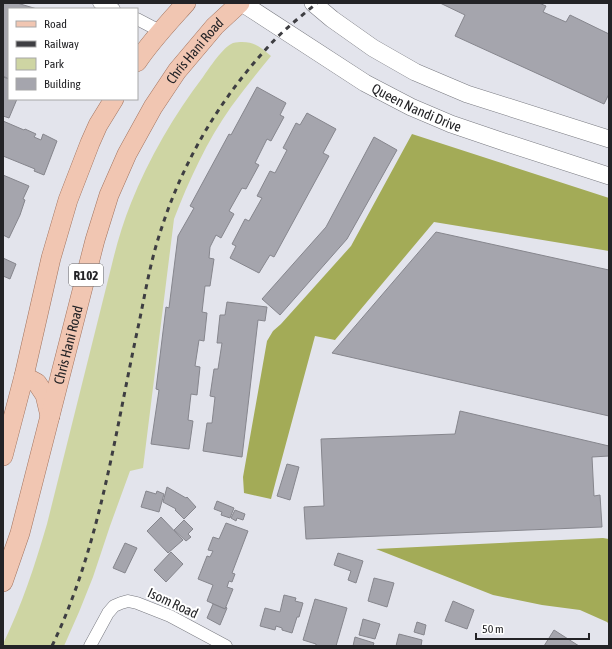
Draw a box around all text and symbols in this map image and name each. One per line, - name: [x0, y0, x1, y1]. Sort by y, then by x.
- legend: [8, 8, 138, 100]
- street label: Chris Hani Road: [163, 15, 226, 87]
- text: Road: [44, 17, 67, 31]
- text: Railway: [44, 37, 79, 51]
- text: Park: [44, 57, 65, 71]
- text: Building: [44, 77, 82, 91]
- street label: Queen Nandi Drive: [369, 80, 463, 135]
- road number: R102: [69, 264, 103, 286]
- street label: Chris Hani Road: [50, 304, 86, 386]
- street label: Isom Road: [145, 584, 201, 622]
- scale bar: [476, 615, 589, 641]
- text: 50 m: [482, 622, 504, 636]

